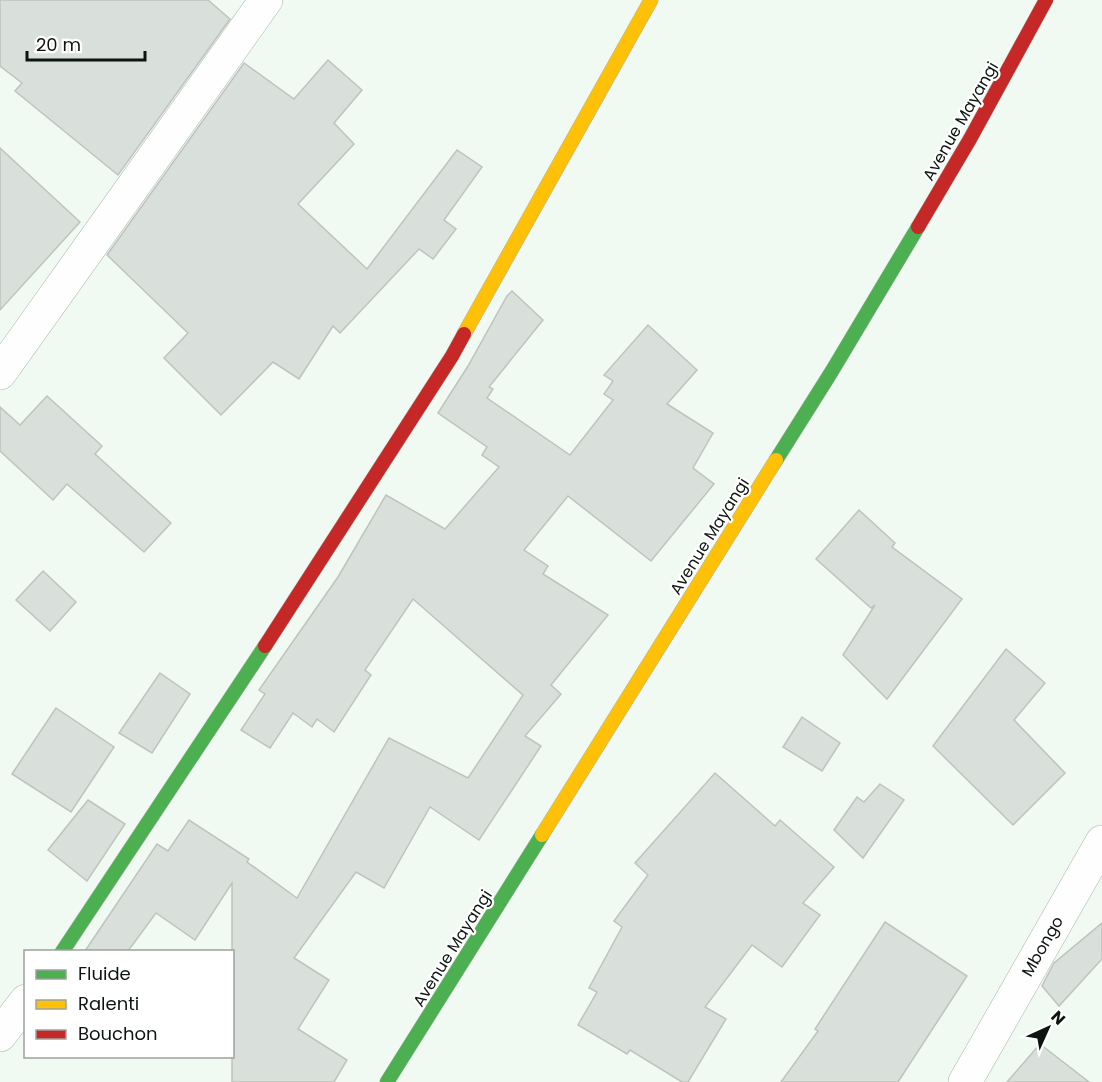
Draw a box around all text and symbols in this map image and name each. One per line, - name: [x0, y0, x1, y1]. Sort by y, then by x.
- scale bar: [27, 24, 146, 62]
- text: 20 m: [36, 32, 81, 57]
- street label: Avenue Mayangi: [917, 58, 1004, 185]
- street label: Avenue Mayangi: [664, 473, 755, 599]
- street label: Avenue Mayangi: [407, 885, 498, 1011]
- street label: Mbongo: [1016, 912, 1069, 981]
- legend: [24, 950, 234, 1058]
- text: Fluide: [78, 961, 131, 986]
- text: Ralenti: [78, 991, 139, 1016]
- north arrow: [1018, 998, 1078, 1058]
- text: N: [1046, 1005, 1071, 1030]
- text: Bouchon: [78, 1021, 158, 1046]

